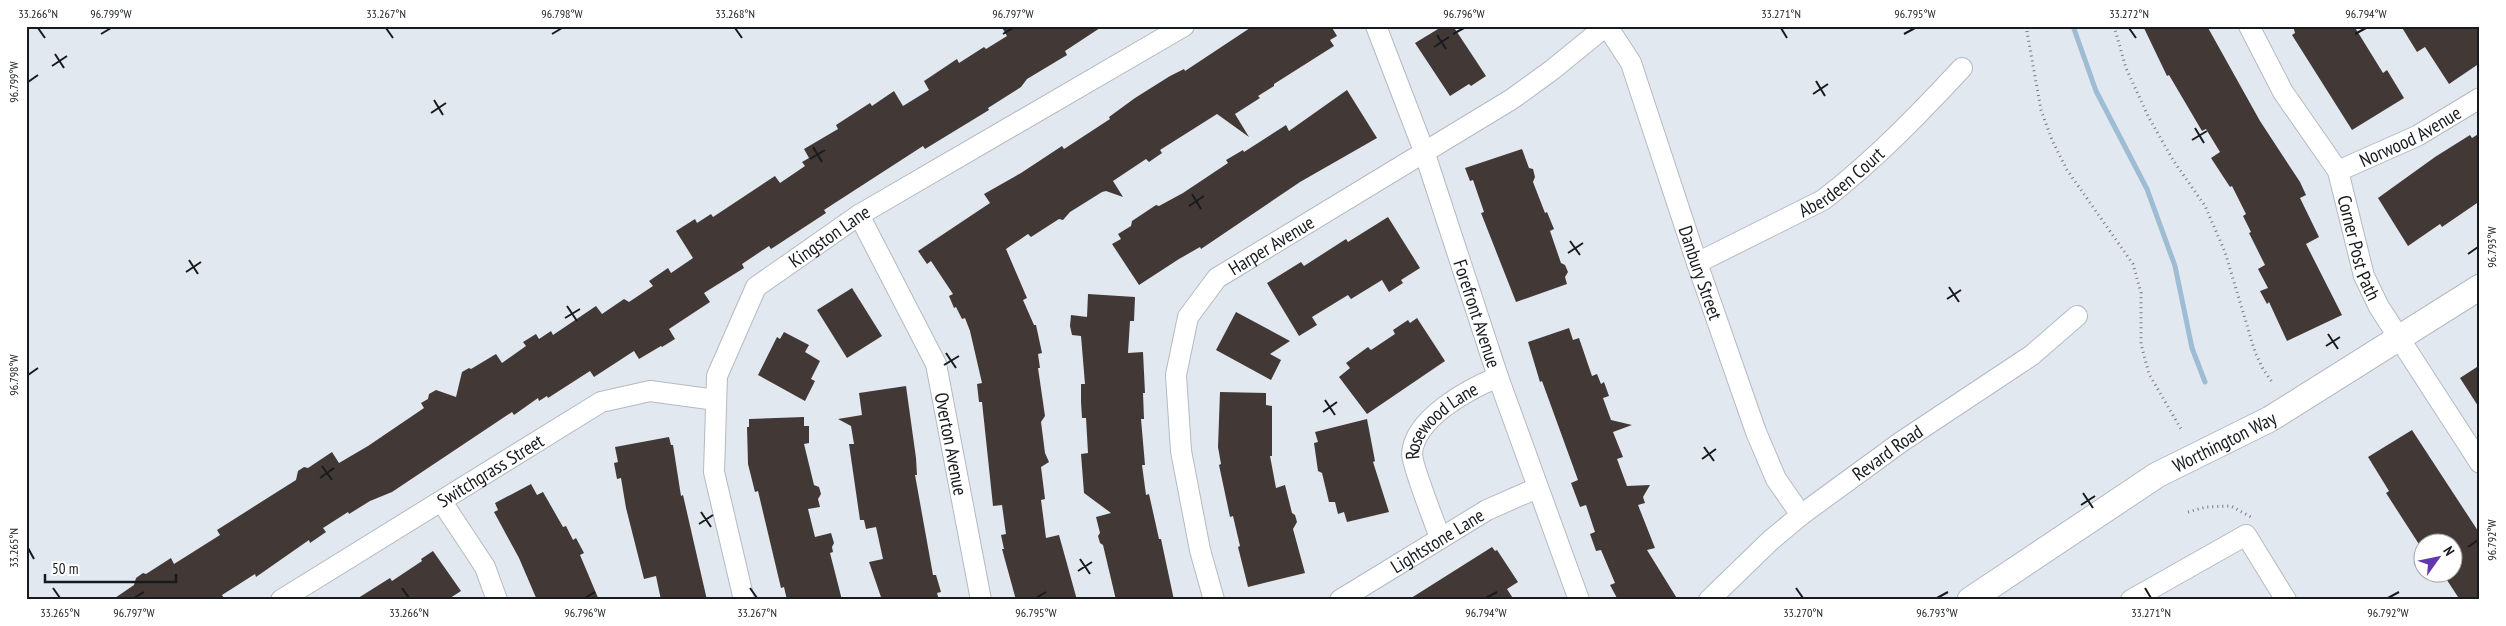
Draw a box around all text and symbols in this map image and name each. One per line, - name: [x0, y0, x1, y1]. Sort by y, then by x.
- text: 33.266°N: [18, 6, 58, 21]
- text: 96.799°W: [90, 6, 132, 21]
- text: 33.267°N: [366, 6, 406, 21]
- text: 96.798°W: [541, 6, 583, 21]
- text: 33.268°N: [715, 6, 755, 21]
- text: 96.797°W: [992, 6, 1034, 21]
- text: 96.796°W: [1443, 6, 1485, 21]
- text: 33.271°N: [1761, 6, 1801, 21]
- text: 96.795°W: [1894, 6, 1936, 21]
- text: 33.272°N: [2109, 6, 2149, 21]
- text: 96.794°W: [2345, 6, 2387, 21]
- text: 96.799°W: [6, 61, 21, 103]
- street label: Norwood Avenue: [2356, 100, 2465, 172]
- street label: Aberdeen Court: [1794, 141, 1890, 222]
- street label: Corner Post Path: [2332, 193, 2386, 304]
- street label: Kingston Lane: [784, 199, 874, 272]
- street label: Harper Avenue: [1224, 210, 1318, 280]
- street label: Danbury Street: [1674, 223, 1728, 323]
- text: 96.793°W: [2484, 226, 2499, 268]
- street label: Forefront Avenue: [1448, 256, 1506, 371]
- text: 96.798°W: [6, 354, 21, 396]
- street label: Rosewood Lane: [1400, 377, 1482, 461]
- street label: Overton Avenue: [930, 390, 973, 497]
- street label: Worthington Way: [2169, 406, 2282, 477]
- street label: Revard Road: [1847, 419, 1927, 486]
- street label: Switchgrass Street: [432, 428, 549, 513]
- street label: Lightstone Lane: [1386, 503, 1488, 578]
- text: 96.792°W: [2484, 519, 2499, 561]
- text: 33.265°N: [6, 528, 21, 568]
- north arrow: [2414, 534, 2464, 584]
- text: N: [2439, 543, 2459, 559]
- scale bar: [45, 551, 176, 583]
- text: 50 m: [52, 559, 78, 578]
- text: 33.265°N: [40, 605, 80, 620]
- text: 96.797°W: [113, 605, 155, 620]
- text: 33.266°N: [389, 605, 429, 620]
- text: 96.796°W: [564, 605, 606, 620]
- text: 33.267°N: [737, 605, 777, 620]
- text: 96.795°W: [1015, 605, 1057, 620]
- text: 96.794°W: [1465, 605, 1507, 620]
- text: 33.270°N: [1783, 605, 1823, 620]
- text: 96.793°W: [1916, 605, 1958, 620]
- text: 33.271°N: [2131, 605, 2171, 620]
- text: 96.792°W: [2367, 605, 2409, 620]

